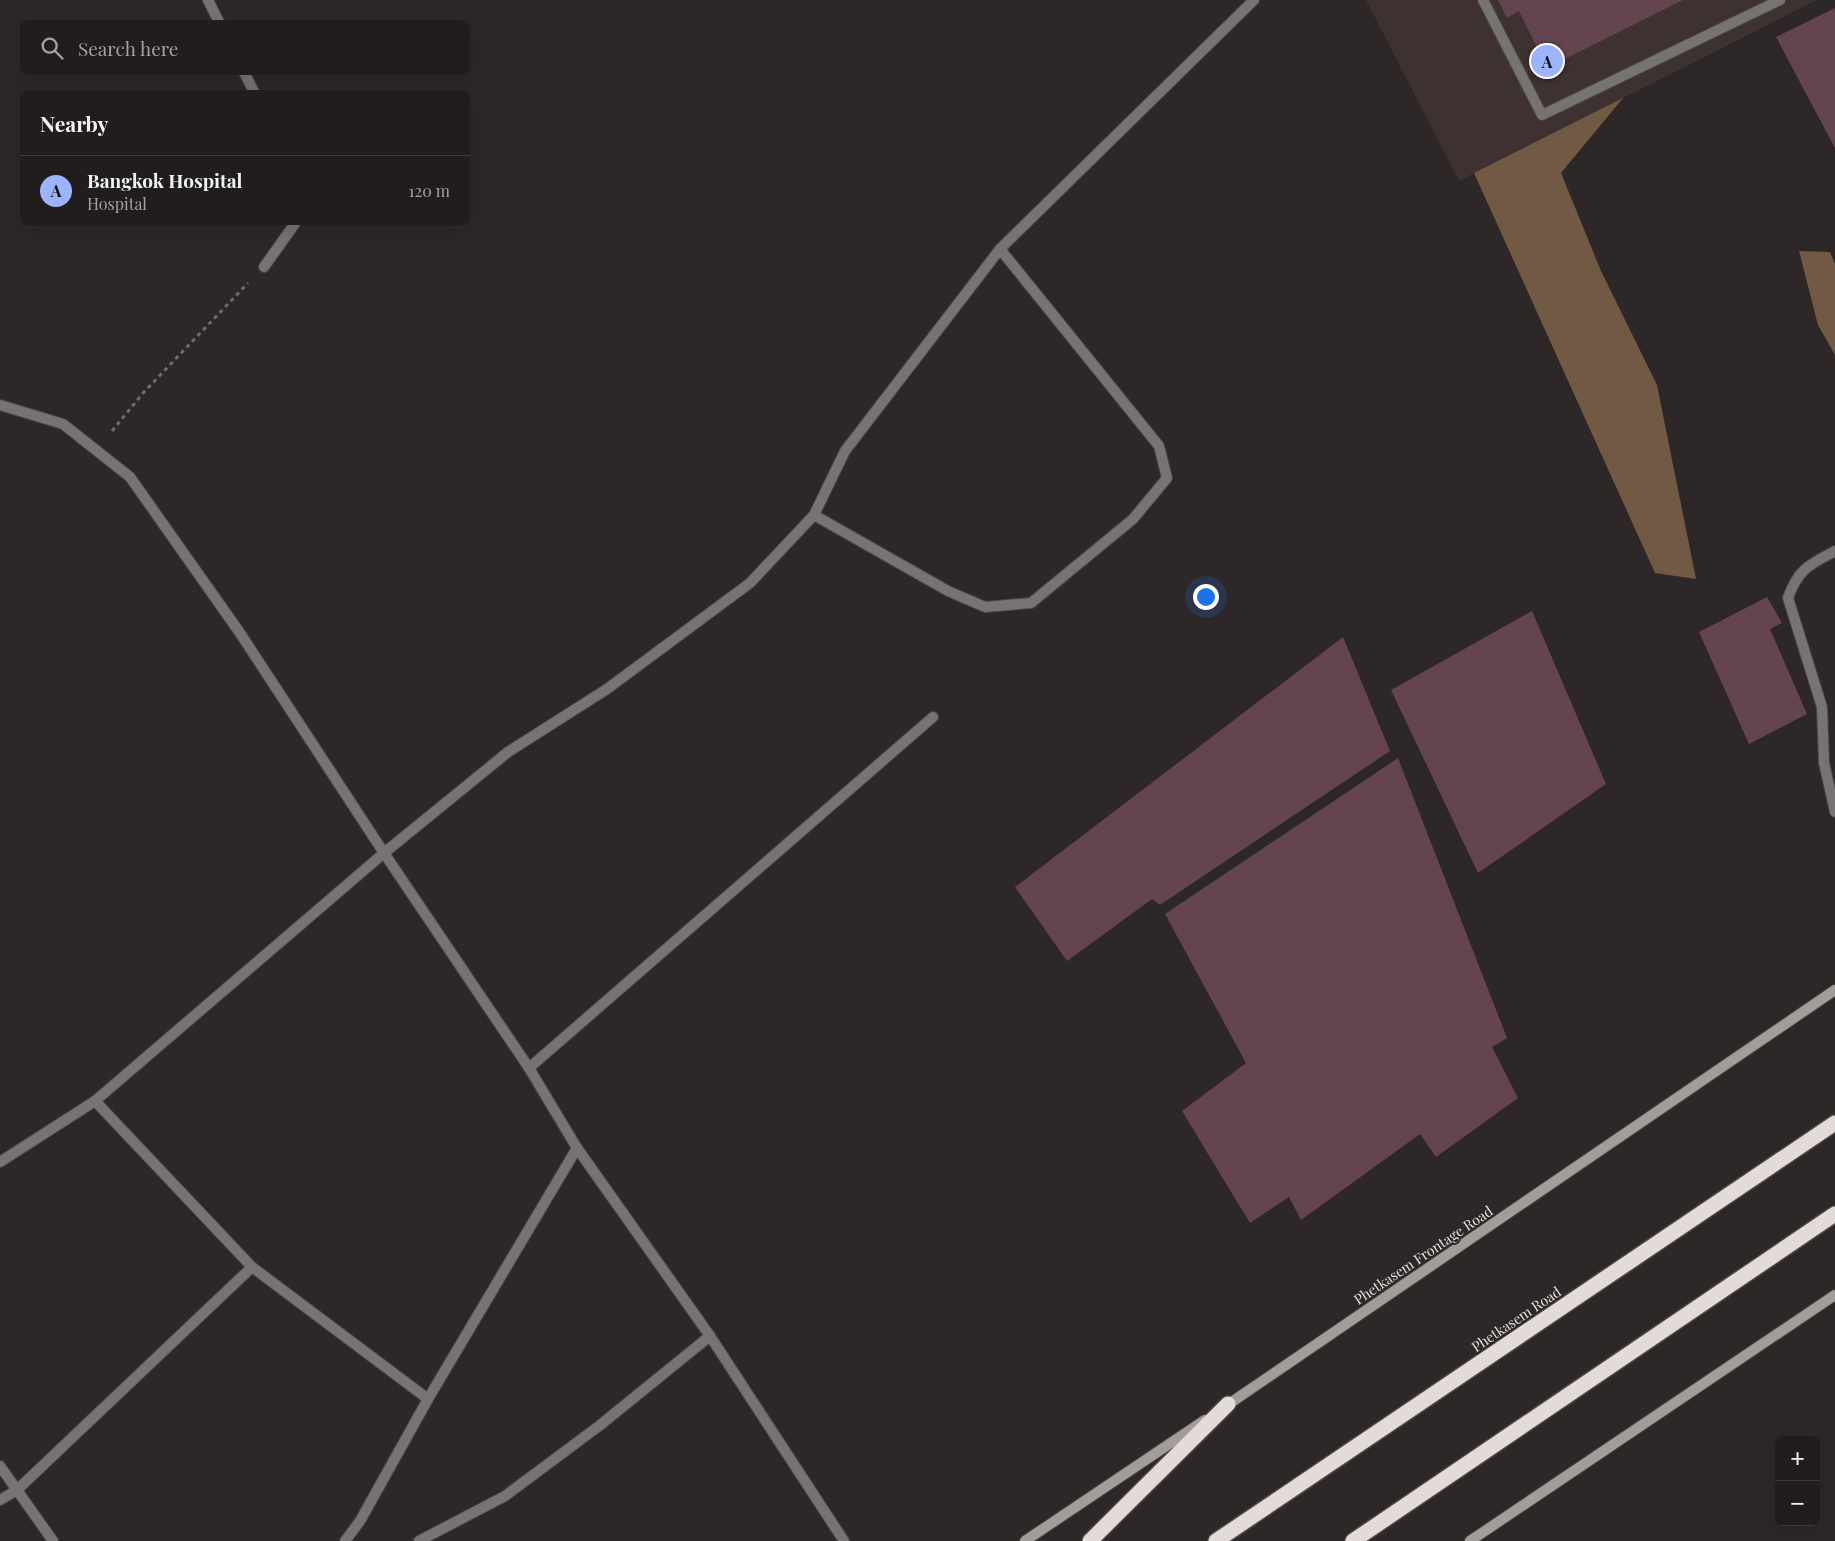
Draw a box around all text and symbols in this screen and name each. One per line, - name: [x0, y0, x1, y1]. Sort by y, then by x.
- search box: [20, 20, 470, 75]
- icon: search: [38, 34, 66, 62]
- text: Search here: [78, 35, 178, 61]
- pin: A: [1531, 42, 1563, 80]
- text: Nearby: [40, 109, 109, 137]
- text: Bangkok Hospital: [87, 167, 243, 193]
- text: A: [51, 180, 61, 201]
- text: 120 m: [409, 180, 450, 201]
- text: Hospital: [87, 193, 147, 214]
- your location: [1193, 584, 1219, 610]
- street label: Phetkasem Frontage Road: [1350, 1201, 1496, 1309]
- street label: Phetkasem Road: [1468, 1282, 1564, 1356]
- map controls: [1775, 1436, 1820, 1526]
- button: +: [1775, 1436, 1820, 1481]
- button: −: [1775, 1481, 1820, 1526]

